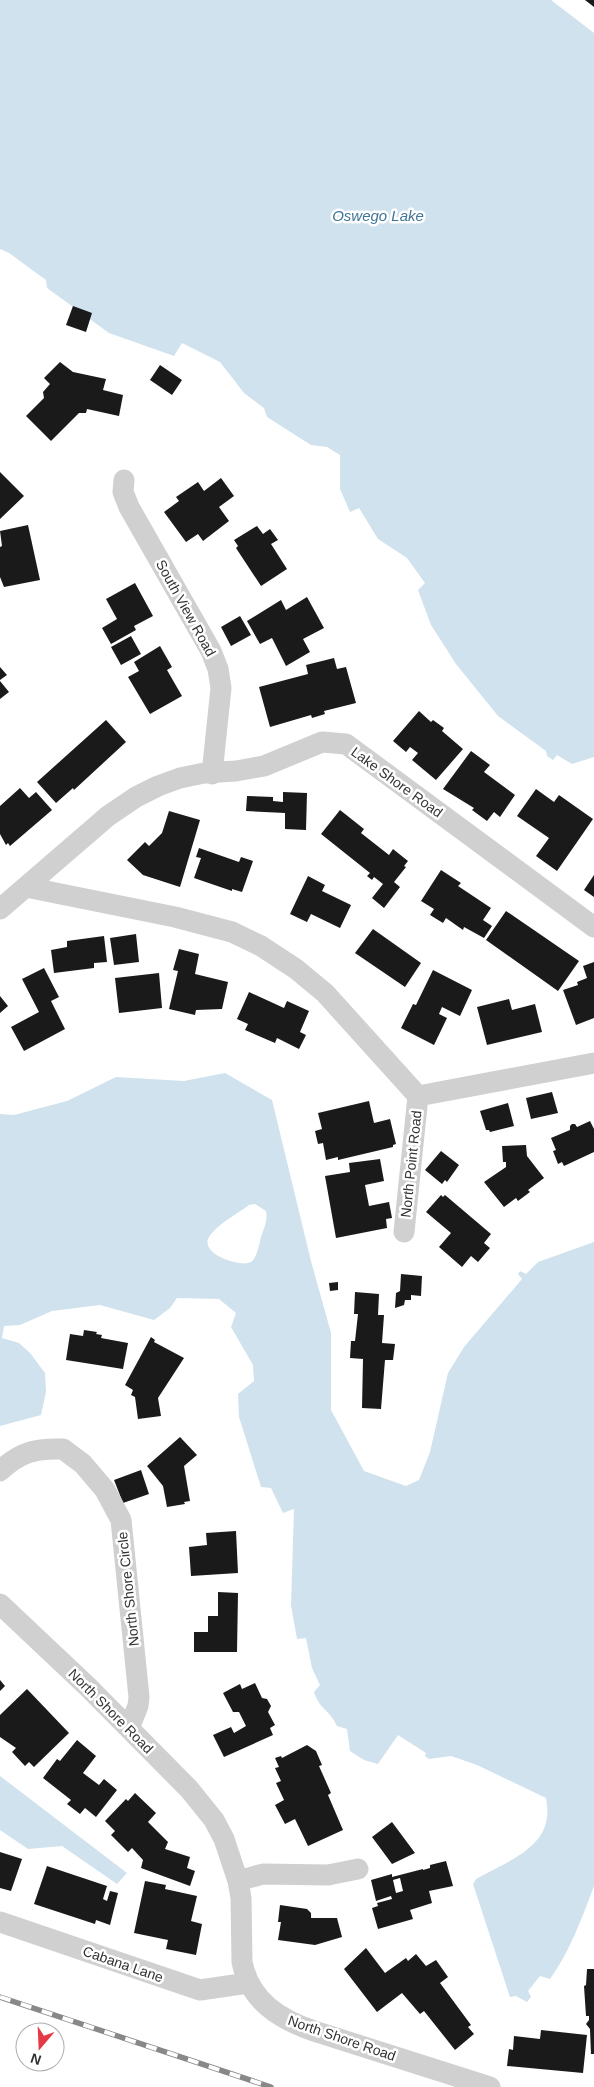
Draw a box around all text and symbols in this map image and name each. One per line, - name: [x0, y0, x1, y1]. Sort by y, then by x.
- water label: Oswego Lake: [332, 207, 424, 224]
- street label: South View Road: [153, 557, 219, 659]
- street label: Lake Shore Road: [348, 744, 446, 820]
- street label: North Point Road: [397, 1110, 425, 1218]
- street label: North Shore Circle: [114, 1531, 142, 1647]
- street label: North Shore Road: [65, 1665, 157, 1757]
- street label: Cabana Lane: [81, 1943, 166, 1985]
- street label: North Shore Road: [286, 2012, 398, 2064]
- north arrow: [15, 2022, 65, 2072]
- text: N: [28, 2050, 43, 2069]

